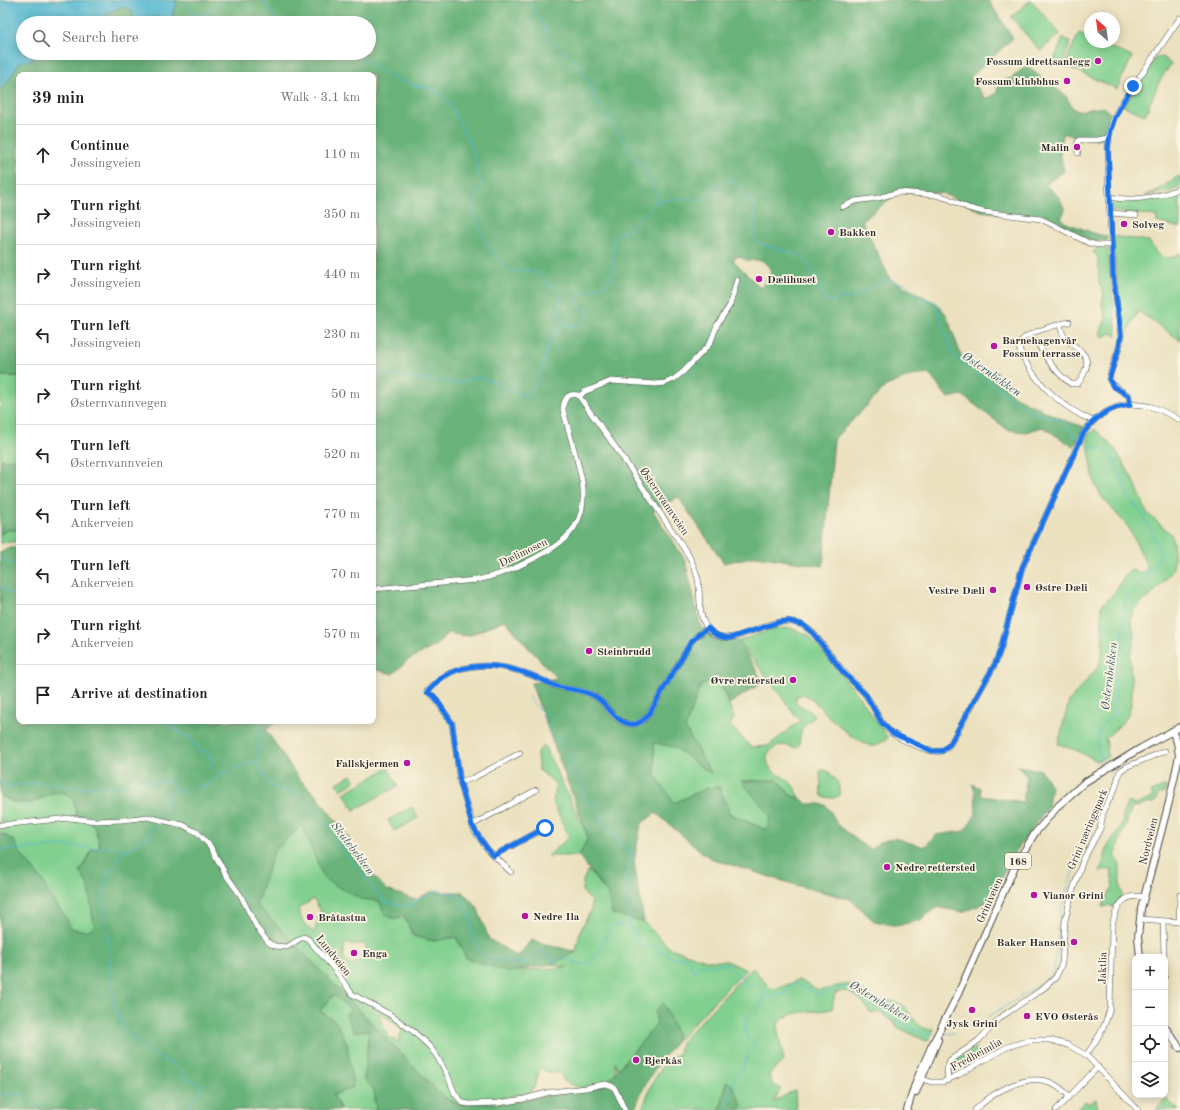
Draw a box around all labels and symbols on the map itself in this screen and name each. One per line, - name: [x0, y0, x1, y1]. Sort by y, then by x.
- north arrow: [1084, 12, 1120, 48]
- marker: Fossum idrettsanlegg: [1093, 56, 1103, 66]
- place label: Fossum idrettsanlegg: [986, 57, 1090, 68]
- marker: Fossum klubbhus: [1062, 76, 1072, 86]
- place label: Fossum klubbhus: [975, 77, 1059, 88]
- route end: [1124, 77, 1142, 95]
- marker: Malin: [1072, 142, 1082, 152]
- place label: Malin: [1041, 143, 1069, 154]
- marker: Solveg: [1119, 219, 1129, 229]
- place label: Solveg: [1132, 220, 1164, 231]
- marker: Bakken: [826, 227, 836, 237]
- place label: Bakken: [839, 228, 876, 239]
- marker: Dælihuset: [754, 274, 764, 284]
- place label: Dælihuset: [767, 275, 816, 286]
- place label: Barnehagenvår Fossum terrasse: [1002, 336, 1081, 360]
- marker: Barnehagenvår Fossum terrasse: [989, 341, 999, 351]
- water label: Østernbekken: [960, 350, 1023, 399]
- street label: Østernvannveien: [637, 466, 690, 538]
- street label: Dælimosen: [498, 537, 550, 570]
- marker: Østre Dæli: [1022, 582, 1032, 592]
- place label: Østre Dæli: [1035, 583, 1088, 594]
- marker: Vestre Dæli: [988, 585, 998, 595]
- place label: Vestre Dæli: [928, 586, 985, 597]
- water label: Østernbekken: [1100, 641, 1120, 711]
- marker: Steinbrudd: [584, 646, 594, 656]
- place label: Steinbrudd: [597, 647, 651, 658]
- marker: Øvre rettersted: [788, 675, 798, 685]
- place label: Øvre rettersted: [711, 676, 785, 687]
- marker: Fallskjermen: [402, 758, 412, 768]
- place label: Fallskjermen: [335, 759, 399, 770]
- street label: Grini næringspark: [1066, 787, 1110, 872]
- street label: Nordveien: [1138, 816, 1161, 866]
- route start: [536, 819, 554, 837]
- water label: Skutebekken: [328, 820, 376, 878]
- road number: 168: [1005, 853, 1031, 869]
- marker: Nedre rettersted: [882, 862, 892, 872]
- place label: Nedre rettersted: [895, 863, 975, 874]
- street label: Griniveien: [975, 876, 1005, 925]
- marker: Vianor Grini: [1029, 890, 1039, 900]
- place label: Vianor Grini: [1042, 891, 1103, 902]
- marker: Nedre Ila: [520, 911, 530, 921]
- marker: Bråtastua: [305, 912, 315, 922]
- place label: Nedre Ila: [533, 912, 580, 923]
- place label: Bråtastua: [318, 913, 367, 924]
- street label: Lundveien: [313, 933, 353, 979]
- marker: Baker Hansen: [1069, 937, 1079, 947]
- place label: Baker Hansen: [997, 938, 1066, 949]
- marker: Enga: [349, 948, 359, 958]
- place label: Enga: [362, 949, 388, 960]
- street label: Jaktlia: [1098, 951, 1109, 984]
- water label: Østernbekken: [847, 979, 912, 1025]
- marker: Jysk Grini: [967, 1005, 977, 1015]
- marker: EVO Østerås: [1022, 1011, 1032, 1021]
- place label: EVO Østerås: [1035, 1012, 1098, 1023]
- place label: Jysk Grini: [947, 1019, 998, 1030]
- street label: Fredheimlia: [949, 1036, 1005, 1074]
- marker: Bjerkås: [631, 1055, 641, 1065]
- place label: Bjerkås: [644, 1056, 682, 1067]

